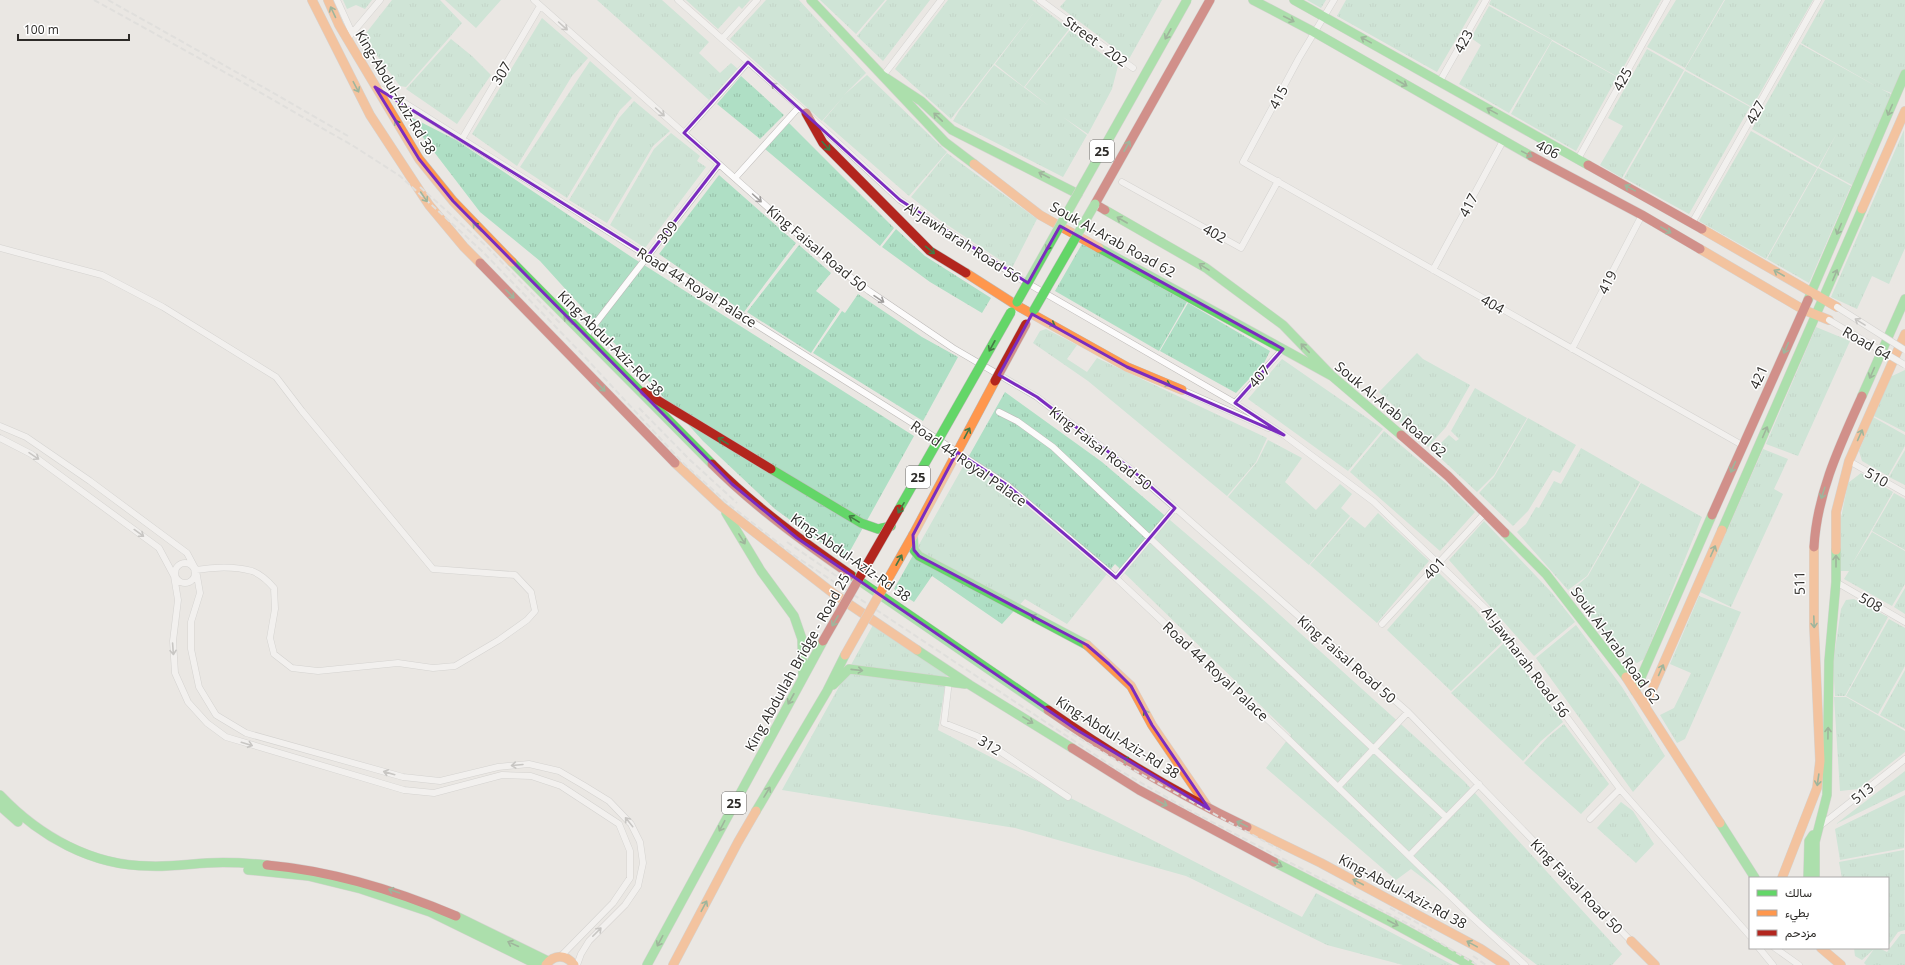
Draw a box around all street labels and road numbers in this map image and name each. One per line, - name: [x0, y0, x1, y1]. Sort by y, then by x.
- street label: Street - 202: [1060, 11, 1132, 71]
- street label: King-Abdul-Aziz-Rd 38: [351, 26, 441, 158]
- street label: 423: [1449, 26, 1477, 56]
- street label: 307: [487, 58, 515, 88]
- street label: 425: [1608, 64, 1636, 94]
- street label: 415: [1264, 82, 1292, 112]
- street label: 427: [1741, 97, 1769, 127]
- street label: 406: [1533, 135, 1563, 163]
- road number: 25: [1090, 140, 1114, 162]
- street label: 417: [1454, 190, 1482, 220]
- street label: Al-Jawharah Road 56: [901, 197, 1025, 287]
- street label: Souk Al-Arab Road 62: [1047, 197, 1179, 281]
- street label: King Faisal Road 50: [763, 200, 871, 296]
- street label: 309: [652, 217, 682, 247]
- street label: 402: [1200, 219, 1230, 247]
- street label: Road 44 Royal Palace: [634, 242, 761, 332]
- street label: 419: [1593, 267, 1621, 297]
- street label: King-Abdul-Aziz-Rd 38: [554, 286, 668, 400]
- street label: 404: [1478, 290, 1508, 318]
- street label: Road 64: [1839, 322, 1895, 364]
- street label: Souk Al-Arab Road 62: [1331, 357, 1451, 461]
- street label: 407: [1244, 361, 1274, 391]
- street label: 421: [1744, 362, 1772, 392]
- street label: King Faisal Road 50: [1046, 402, 1156, 494]
- street label: Road 44 Royal Palace: [907, 416, 1031, 510]
- street label: 510: [1862, 463, 1892, 491]
- road number: 25: [906, 466, 930, 488]
- street label: King-Abdul-Aziz-Rd 38: [787, 508, 915, 606]
- street label: 401: [1419, 553, 1449, 583]
- street label: King Abdullah Bridge - Road 25: [740, 570, 854, 754]
- street label: 511: [1789, 571, 1809, 595]
- street label: Souk Al-Arab Road 62: [1567, 583, 1665, 707]
- street label: 508: [1856, 588, 1886, 616]
- street label: Al-Jawharah Road 56: [1478, 603, 1574, 721]
- street label: King Faisal Road 50: [1294, 611, 1400, 707]
- street label: Road 44 Royal Palace: [1159, 617, 1273, 725]
- street label: King-Abdul-Aziz-Rd 38: [1053, 691, 1183, 783]
- street label: 312: [975, 731, 1005, 759]
- street label: 513: [1847, 778, 1877, 808]
- road number: 25: [722, 792, 746, 814]
- street label: King Faisal Road 50: [1527, 834, 1627, 938]
- street label: King-Abdul-Aziz-Rd 38: [1336, 849, 1470, 933]

